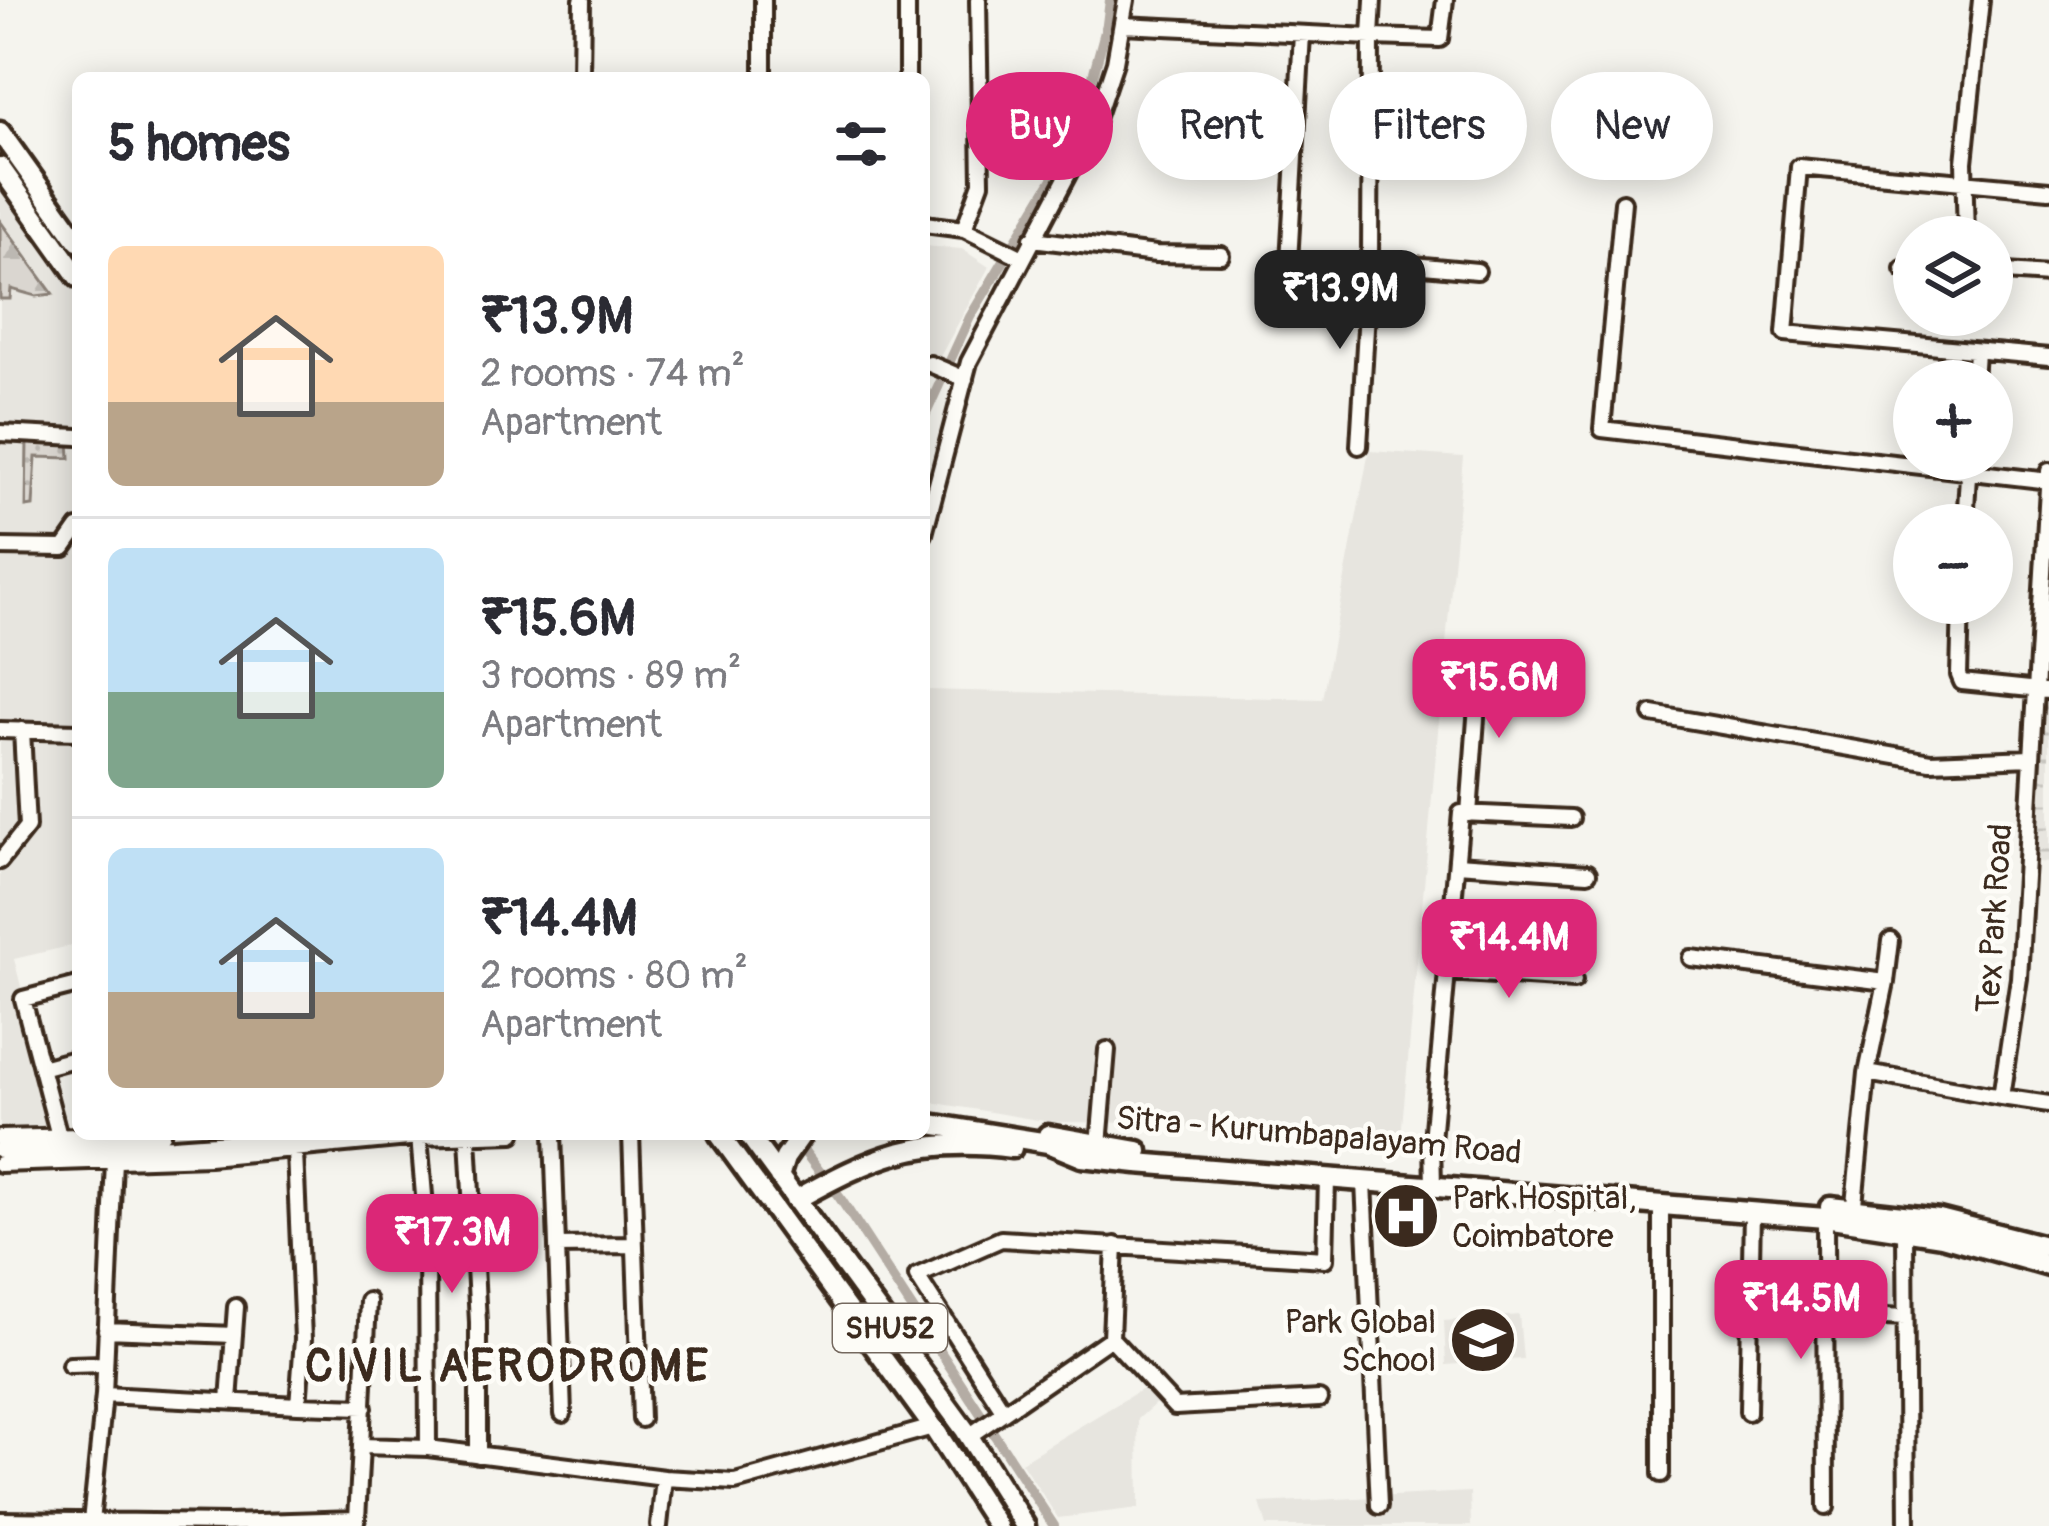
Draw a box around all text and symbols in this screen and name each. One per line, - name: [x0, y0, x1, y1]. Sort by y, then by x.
- chip: Buy: [966, 72, 1113, 180]
- chip: Rent: [1137, 72, 1305, 180]
- chip: Filters: [1329, 72, 1527, 180]
- chip: New: [1551, 72, 1713, 180]
- icon: filters: [828, 111, 894, 177]
- text: 5 homes: [108, 112, 290, 176]
- map controls: [1893, 216, 2013, 624]
- button: layers: [1893, 216, 2013, 336]
- pin: ₹13.9M: [1242, 250, 1438, 352]
- text: ₹13.9M: [1281, 264, 1399, 313]
- text: ₹13.9M: [480, 285, 633, 349]
- icon: home: [204, 294, 348, 438]
- text: 2 rooms · 74 m²: [480, 349, 745, 398]
- button: +: [1893, 360, 2013, 480]
- text: Apartment: [480, 398, 662, 447]
- button: −: [1893, 504, 2013, 624]
- text: ₹15.6M: [480, 587, 636, 651]
- icon: home: [204, 596, 348, 740]
- pin: ₹15.6M: [1401, 639, 1597, 741]
- text: 3 rooms · 89 m²: [480, 651, 741, 700]
- text: ₹15.6M: [1439, 653, 1559, 702]
- text: Apartment: [480, 700, 662, 749]
- street label: Tex Park Road: [1967, 822, 2022, 1014]
- text: ₹14.4M: [480, 887, 638, 951]
- icon: home: [204, 896, 348, 1040]
- pin: ₹14.4M: [1411, 899, 1607, 1001]
- text: ₹14.4M: [1449, 913, 1569, 962]
- text: 2 rooms · 80 m²: [480, 951, 748, 1000]
- text: Apartment: [480, 1000, 662, 1049]
- street label: Sitra - Kurumbapalayam Road: [1114, 1097, 1523, 1174]
- place label: Park Hospital, Coimbatore: [1452, 1178, 1637, 1257]
- hospital icon: Park Hospital, Coimbatore: [1371, 1181, 1441, 1251]
- pin: ₹17.3M: [354, 1194, 550, 1296]
- text: ₹17.3M: [393, 1208, 511, 1257]
- pin: ₹14.5M: [1703, 1260, 1899, 1362]
- text: ₹14.5M: [1741, 1274, 1861, 1323]
- place label: Park Global School: [1285, 1302, 1436, 1381]
- road number: SHU52: [833, 1304, 947, 1352]
- school or university icon: Park Global School: [1448, 1305, 1518, 1375]
- district label: CIVIL AERODROME: [305, 1339, 711, 1395]

